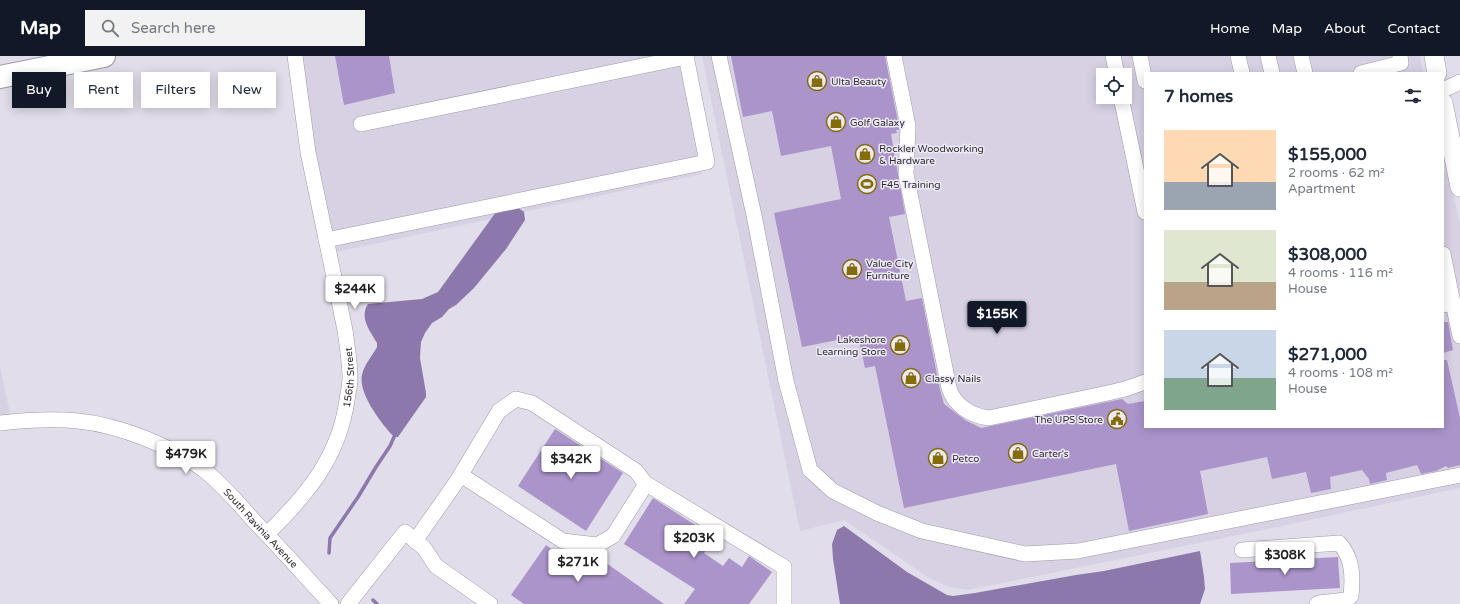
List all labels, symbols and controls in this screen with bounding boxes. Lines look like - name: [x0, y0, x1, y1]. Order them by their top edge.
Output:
- search box: [85, 10, 365, 46]
- text: Map: [20, 17, 61, 39]
- icon: search: [99, 17, 121, 39]
- text: Search here: [131, 19, 215, 37]
- text: Home: [1210, 20, 1250, 37]
- text: Map: [1272, 20, 1302, 37]
- text: About: [1324, 20, 1366, 37]
- text: Contact: [1388, 20, 1440, 37]
- map controls: [1096, 68, 1132, 104]
- button: locate: [1096, 68, 1132, 104]
- shop icon: Ulta Beauty: [806, 70, 828, 92]
- chip: Buy: [12, 72, 66, 108]
- chip: Rent: [74, 72, 133, 108]
- chip: Filters: [141, 72, 210, 108]
- chip: New: [218, 72, 276, 108]
- place label: Ulta Beauty: [831, 76, 887, 88]
- icon: filters: [1402, 85, 1424, 107]
- text: 7 homes: [1164, 86, 1233, 107]
- shop icon: Golf Galaxy: [825, 111, 847, 133]
- place label: Golf Galaxy: [850, 117, 905, 129]
- shop icon: Rockler Woodworking & Hardware: [854, 143, 876, 165]
- place label: Rockler Woodworking & Hardware: [879, 143, 984, 167]
- text: $155,000: [1288, 144, 1367, 165]
- icon: home: [1196, 146, 1244, 194]
- text: 2 rooms · 62 m²: [1288, 165, 1385, 181]
- sports icon: F45 Training: [856, 173, 878, 195]
- place label: F45 Training: [881, 179, 941, 191]
- text: Apartment: [1288, 181, 1355, 197]
- text: $308,000: [1288, 244, 1367, 265]
- icon: home: [1196, 246, 1244, 294]
- shop icon: Value City Furniture: [841, 258, 863, 280]
- place label: Value City Furniture: [866, 258, 914, 282]
- text: 4 rooms · 116 m²: [1288, 265, 1393, 281]
- pin: $244K: [327, 276, 383, 310]
- text: $244K: [334, 281, 376, 297]
- text: House: [1288, 281, 1327, 297]
- pin: $155K: [969, 301, 1025, 335]
- text: $155K: [976, 306, 1018, 322]
- place label: Lakeshore Learning Store: [816, 334, 886, 358]
- shop icon: Lakeshore Learning Store: [889, 334, 911, 356]
- text: $271,000: [1288, 344, 1367, 365]
- street label: 156th Street: [341, 346, 357, 408]
- icon: home: [1196, 346, 1244, 394]
- text: 4 rooms · 108 m²: [1288, 365, 1393, 381]
- shop icon: Classy Nails: [900, 367, 922, 389]
- place label: Classy Nails: [925, 373, 981, 385]
- text: House: [1288, 381, 1327, 397]
- public building icon: The UPS Store: [1106, 408, 1128, 430]
- place label: The UPS Store: [1034, 414, 1103, 426]
- pin: $479K: [158, 441, 214, 475]
- shop icon: Carter's: [1007, 442, 1029, 464]
- text: $479K: [165, 446, 207, 462]
- pin: $342K: [543, 446, 599, 480]
- shop icon: Petco: [927, 447, 949, 469]
- place label: Carter's: [1032, 448, 1069, 460]
- text: $342K: [550, 451, 592, 467]
- place label: Petco: [952, 453, 979, 465]
- street label: South Ravinia Avenue: [221, 486, 300, 571]
- pin: $203K: [666, 525, 722, 559]
- text: $203K: [673, 530, 715, 546]
- pin: $308K: [1257, 542, 1313, 576]
- text: $308K: [1264, 547, 1306, 563]
- pin: $271K: [550, 549, 606, 583]
- text: $271K: [557, 554, 599, 570]

